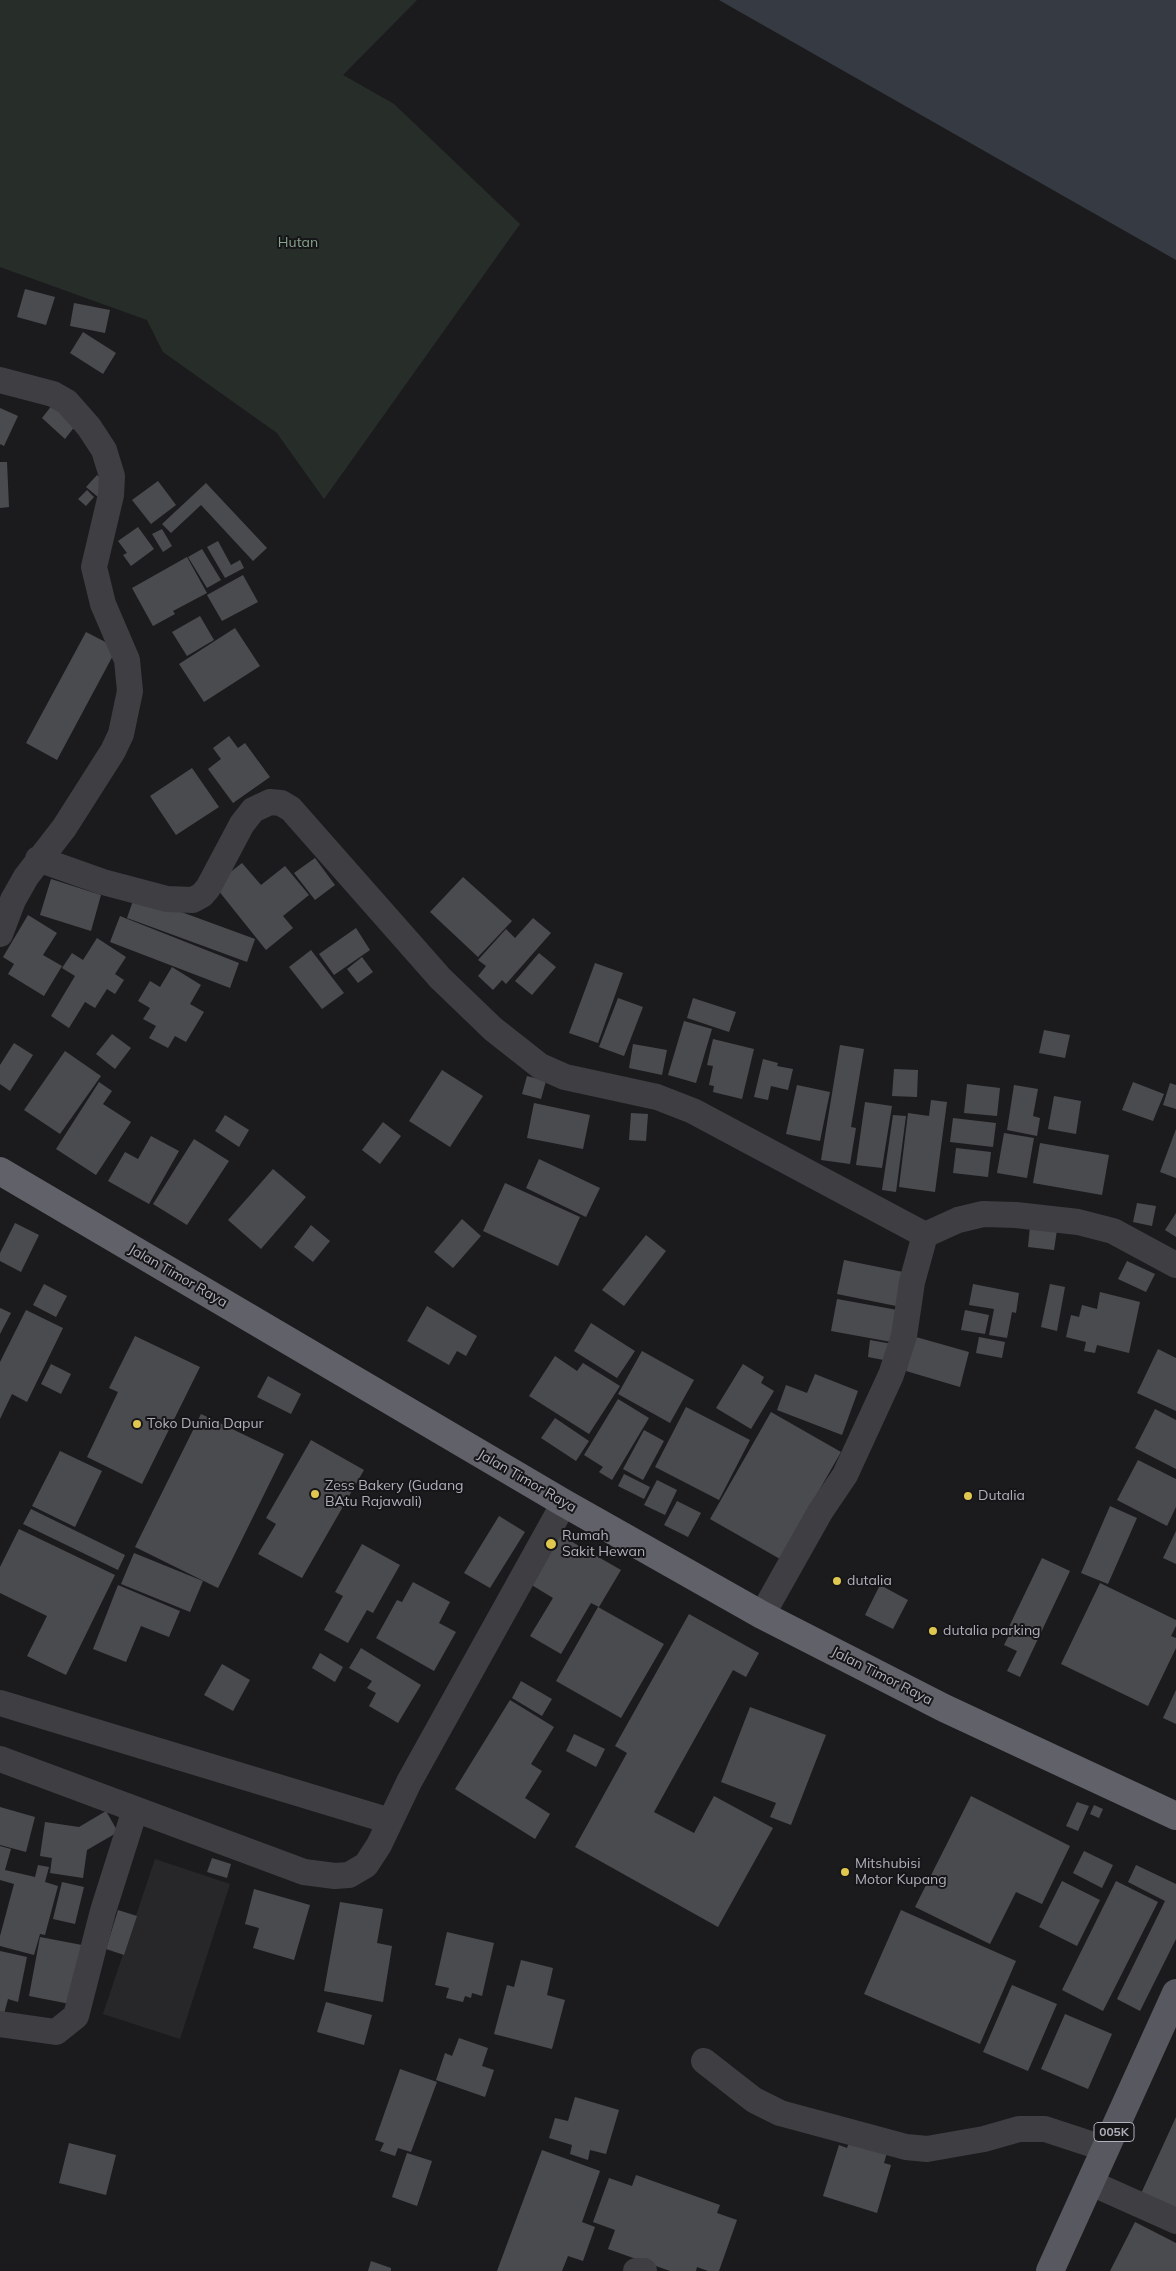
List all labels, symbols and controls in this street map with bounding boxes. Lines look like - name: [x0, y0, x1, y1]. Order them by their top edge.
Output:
- park label: Hutan: [278, 235, 318, 251]
- street label: Jalan Timor Raya: [126, 1241, 230, 1311]
- place label: Toko Dunia Dapur: [147, 1416, 264, 1432]
- marker: Toko Dunia Dapur: [131, 1418, 143, 1430]
- street label: Jalan Timor Raya: [475, 1446, 579, 1516]
- place label: Zess Bakery (Gudang BAtu Rajawali): [325, 1478, 464, 1510]
- marker: Zess Bakery (Gudang BAtu Rajawali): [309, 1488, 321, 1500]
- place label: Dutalia: [978, 1488, 1025, 1504]
- marker: Dutalia: [962, 1490, 974, 1502]
- place label: Rumah Sakit Hewan: [562, 1528, 645, 1560]
- marker: Rumah Sakit Hewan: [544, 1537, 558, 1551]
- place label: dutalia: [847, 1573, 892, 1589]
- marker: dutalia: [831, 1575, 843, 1587]
- place label: dutalia parking: [943, 1623, 1041, 1639]
- marker: dutalia parking: [927, 1625, 939, 1637]
- street label: Jalan Timor Raya: [829, 1643, 935, 1709]
- place label: Mitshubisi Motor Kupang: [855, 1856, 947, 1888]
- marker: Mitshubisi Motor Kupang: [839, 1866, 851, 1878]
- road number: 005K: [1094, 2122, 1134, 2142]

